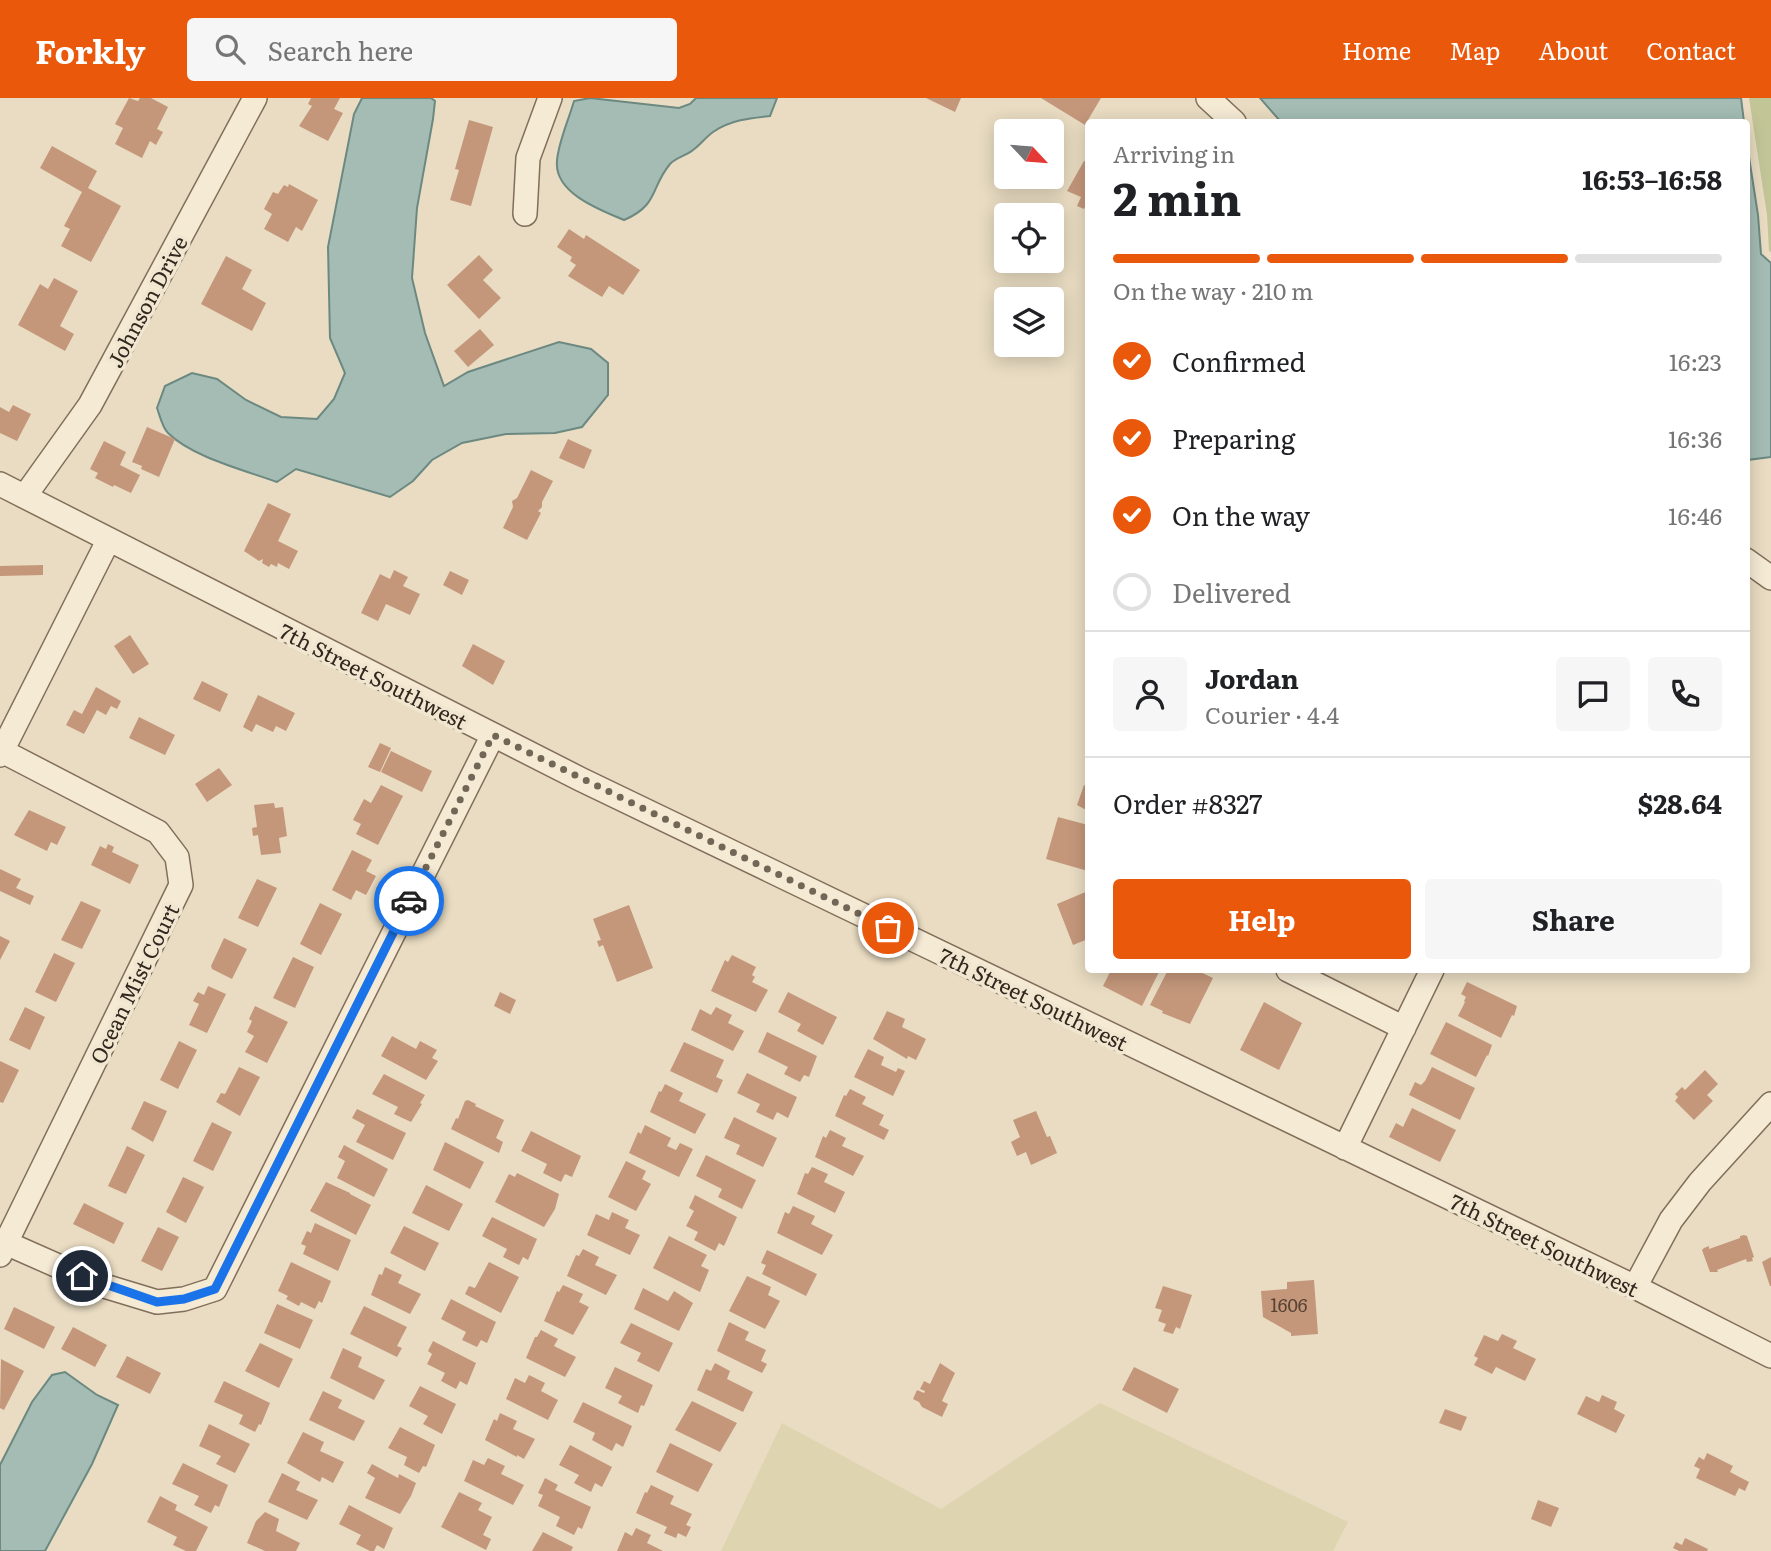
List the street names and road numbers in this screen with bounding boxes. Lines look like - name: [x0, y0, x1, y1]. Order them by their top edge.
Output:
- street label: Johnson Drive: [98, 230, 194, 372]
- street label: 7th Street Southwest: [275, 614, 474, 736]
- street label: Ocean Mist Court: [81, 897, 185, 1068]
- street label: 7th Street Southwest: [934, 939, 1134, 1057]
- street label: 7th Street Southwest: [1445, 1185, 1645, 1303]

